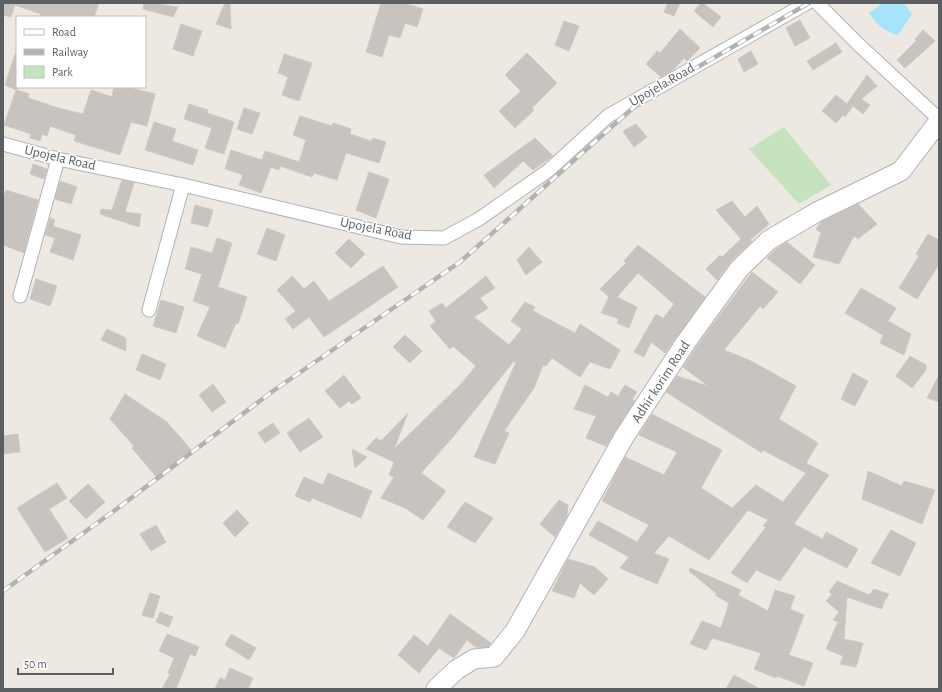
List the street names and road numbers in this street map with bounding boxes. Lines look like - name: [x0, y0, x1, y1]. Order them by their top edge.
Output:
- street label: Upojela Road: [627, 61, 697, 109]
- street label: Upojela Road: [23, 143, 97, 173]
- street label: Upojela Road: [339, 215, 413, 243]
- street label: Adhir korim Road: [629, 338, 693, 426]

